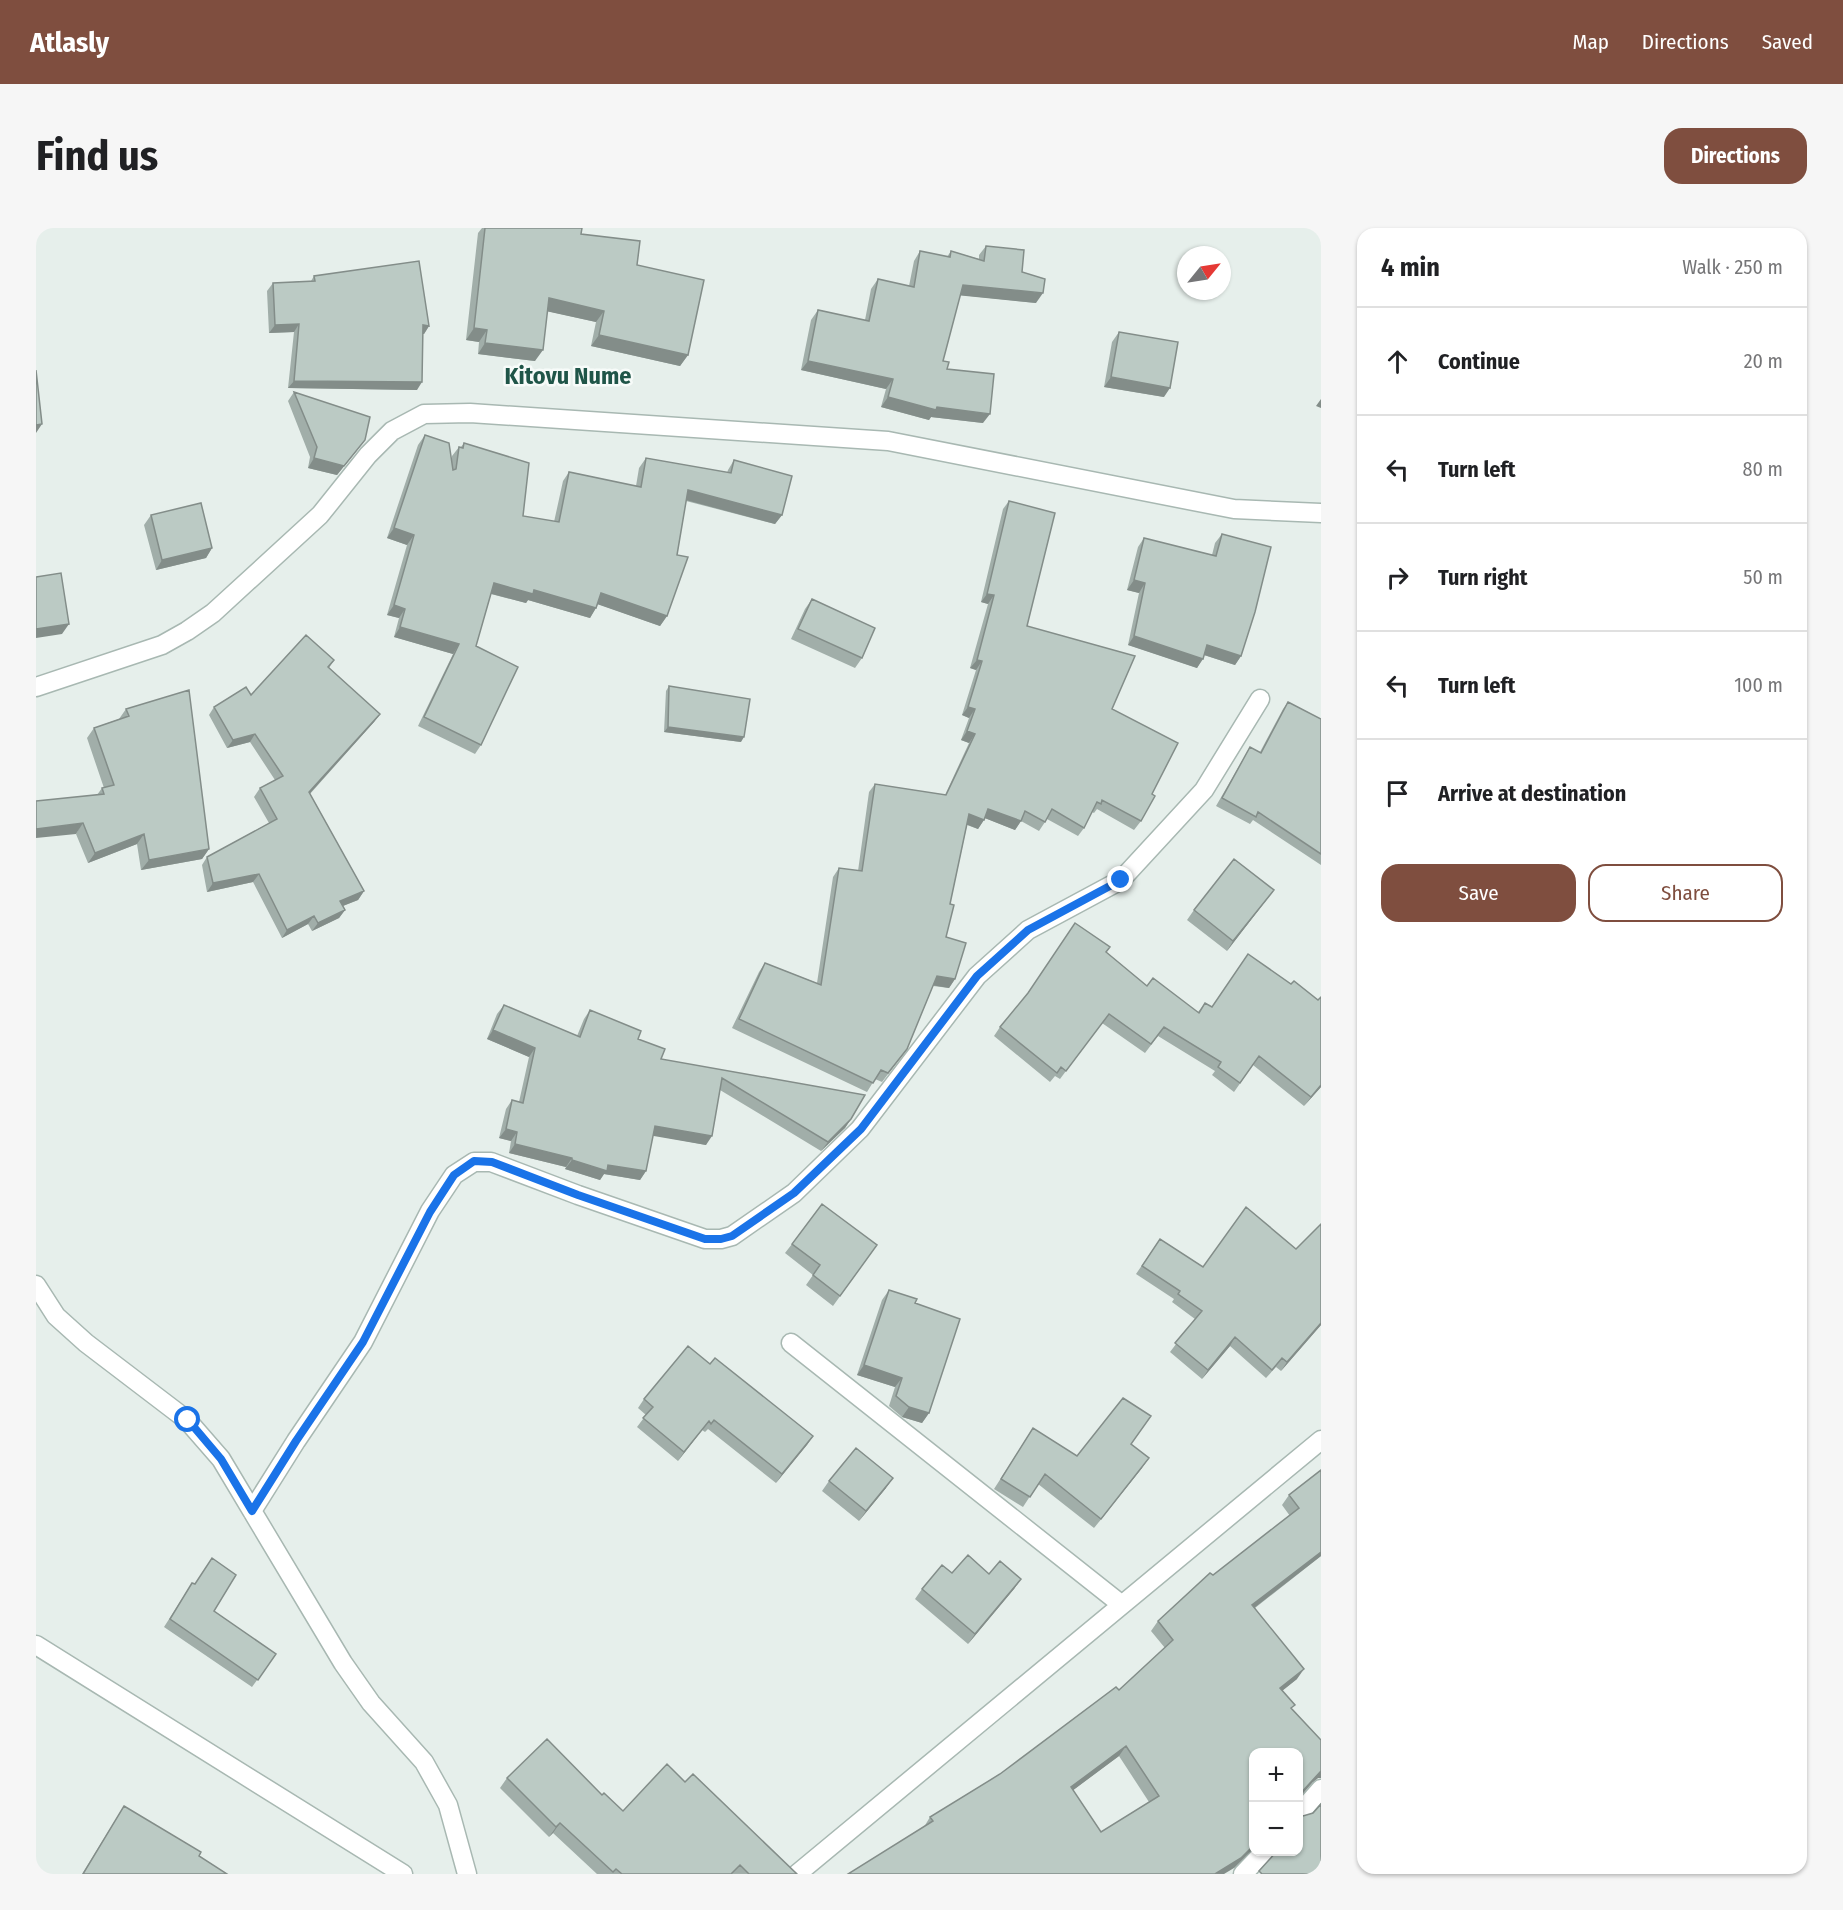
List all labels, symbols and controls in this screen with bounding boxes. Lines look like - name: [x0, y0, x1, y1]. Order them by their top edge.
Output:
- text: Atlasly: [30, 26, 109, 59]
- text: Map: [1572, 29, 1609, 55]
- text: Directions: [1642, 29, 1729, 55]
- text: Saved: [1762, 29, 1813, 55]
- button: Directions: [1664, 128, 1807, 184]
- text: Find us: [36, 131, 158, 181]
- north arrow: [1177, 246, 1231, 300]
- text: 4 min: [1381, 252, 1440, 283]
- text: Walk · 250 m: [1682, 255, 1783, 279]
- icon: ahead: [1381, 345, 1414, 378]
- text: Continue: [1438, 348, 1520, 375]
- text: 20 m: [1744, 349, 1783, 373]
- district label: Kitovu Nume: [505, 362, 631, 390]
- icon: left: [1381, 453, 1414, 486]
- text: Turn left: [1438, 456, 1516, 483]
- text: 80 m: [1743, 457, 1783, 481]
- icon: right: [1381, 561, 1414, 594]
- text: Turn right: [1438, 564, 1527, 591]
- text: 50 m: [1743, 565, 1783, 589]
- icon: left: [1381, 669, 1414, 702]
- text: Turn left: [1438, 672, 1516, 699]
- text: 100 m: [1734, 673, 1783, 697]
- icon: arrive: [1381, 777, 1414, 810]
- text: Arrive at destination: [1438, 780, 1626, 807]
- button: Save: [1381, 864, 1576, 922]
- button: Share: [1588, 864, 1783, 922]
- route end: [1107, 866, 1133, 892]
- route start: [174, 1406, 200, 1432]
- map controls: [1249, 1748, 1303, 1856]
- button: +: [1249, 1748, 1303, 1802]
- button: −: [1249, 1802, 1303, 1856]

